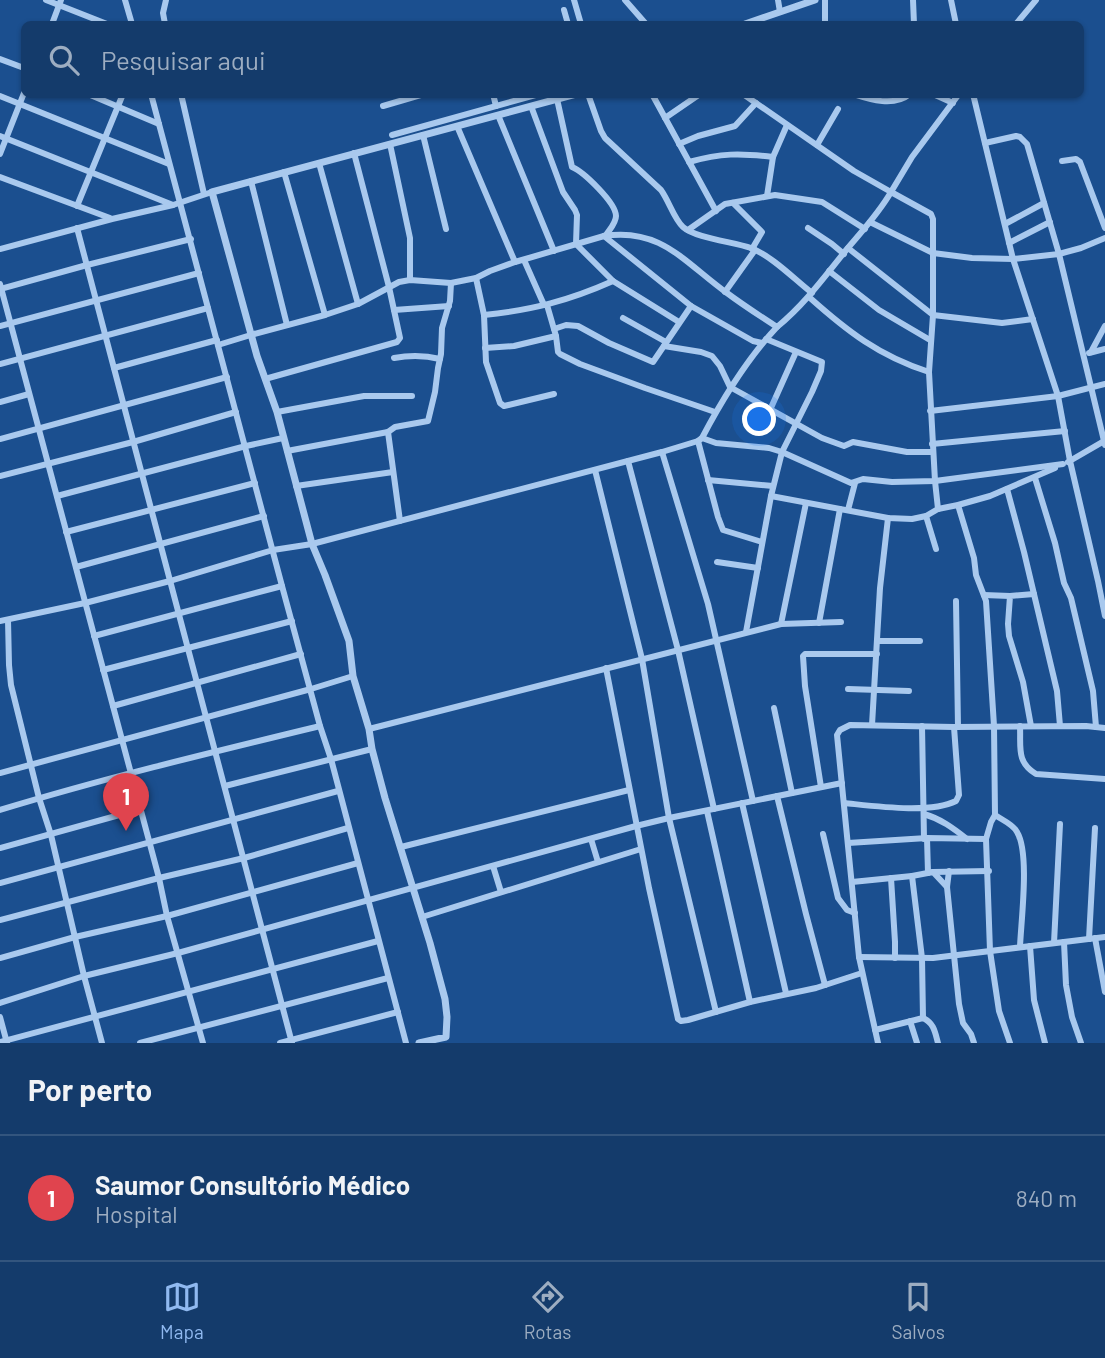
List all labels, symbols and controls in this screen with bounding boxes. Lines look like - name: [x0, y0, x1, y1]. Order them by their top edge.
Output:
- search box: [21, 21, 1084, 98]
- icon: search: [45, 41, 83, 79]
- text: Pesquisar aqui: [101, 44, 266, 75]
- your location: [742, 402, 776, 436]
- pin: 1: [103, 773, 149, 831]
- text: Por perto: [28, 1071, 152, 1107]
- text: Saumor Consultório Médico: [95, 1169, 410, 1200]
- text: 1: [47, 1184, 55, 1212]
- text: 840 m: [1016, 1184, 1077, 1212]
- text: Hospital: [95, 1200, 178, 1228]
- tab: Mapa: [160, 1278, 204, 1343]
- tab: Rotas: [524, 1278, 571, 1343]
- tab: Salvos: [892, 1278, 945, 1343]

